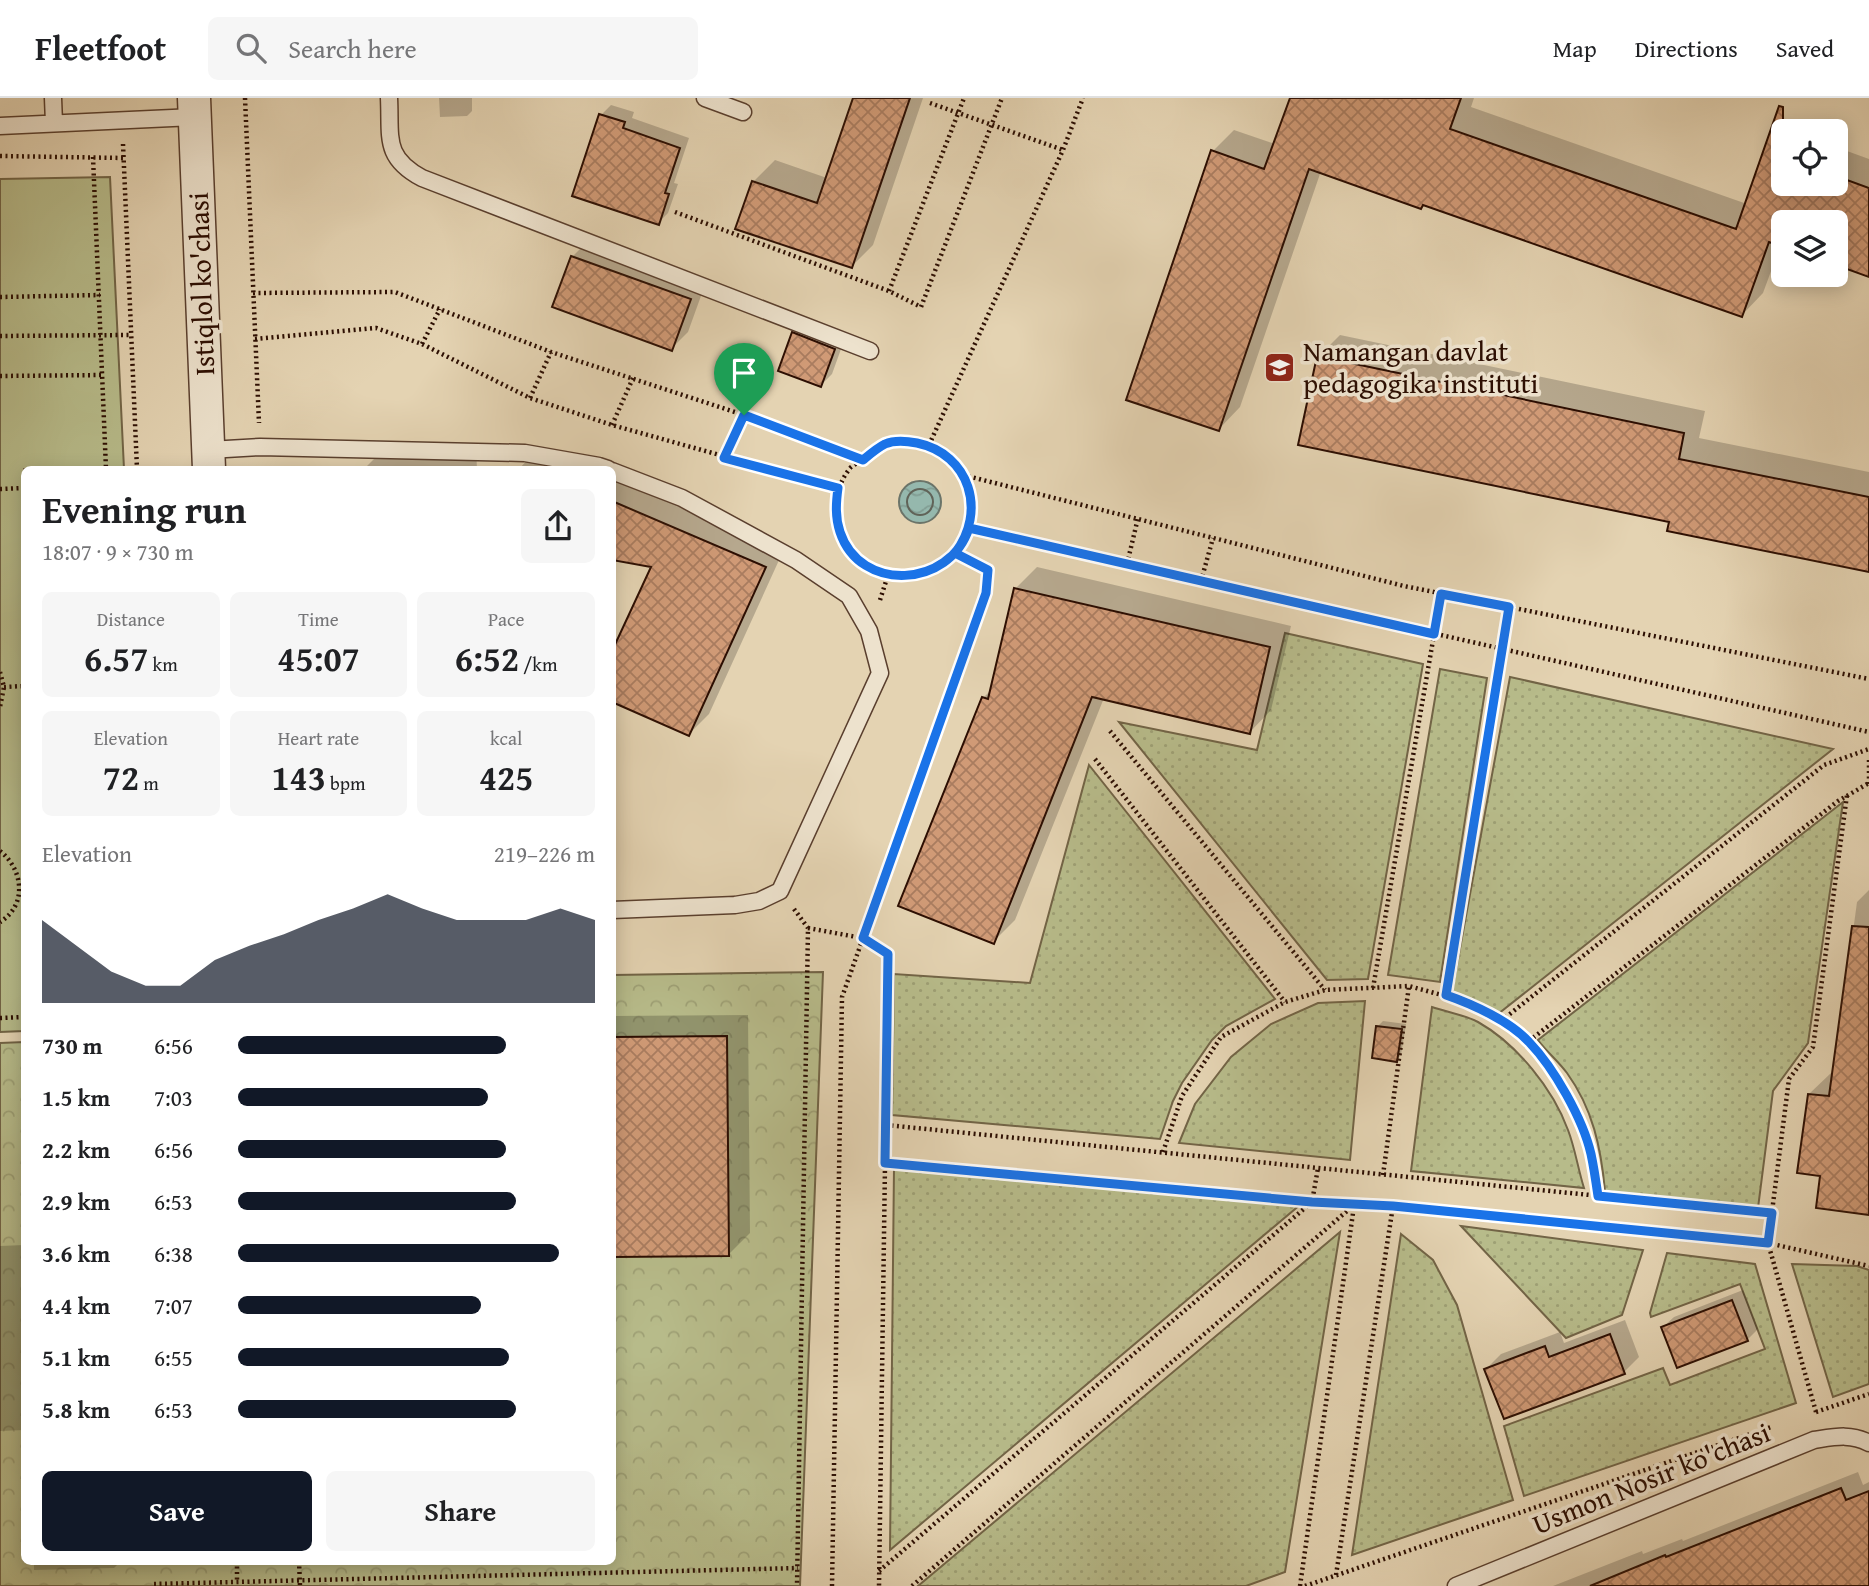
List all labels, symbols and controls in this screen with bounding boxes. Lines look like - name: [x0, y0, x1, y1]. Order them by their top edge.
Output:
- search box: [208, 17, 698, 80]
- text: Fleetfoot: [35, 24, 166, 72]
- icon: search: [232, 29, 270, 67]
- text: Search here: [288, 29, 417, 68]
- text: Map: [1553, 31, 1597, 66]
- text: Directions: [1635, 31, 1738, 66]
- text: Saved: [1776, 31, 1834, 66]
- map controls: [1771, 119, 1848, 287]
- button: locate: [1771, 119, 1848, 196]
- street label: Istiqlol ko'chasi: [177, 191, 224, 376]
- button: layers: [1771, 210, 1848, 287]
- place label: Namangan davlat pedagogika instituti: [1303, 330, 1538, 403]
- pin: [714, 343, 774, 415]
- school or university icon: Namangan davlat pedagogika instituti: [1263, 350, 1297, 384]
- icon: arrive: [725, 354, 763, 392]
- text: Evening run: [42, 481, 246, 537]
- button: share: [521, 489, 595, 563]
- text: 18:07 · 9 × 730 m: [42, 535, 194, 568]
- text: Distance: [97, 605, 165, 633]
- text: Time: [298, 605, 339, 633]
- text: Pace: [488, 605, 524, 633]
- text: 6.57: [84, 633, 148, 684]
- text: 45:07: [277, 633, 360, 684]
- text: 6:52: [455, 633, 519, 684]
- text: km: [148, 650, 178, 678]
- text: /km: [519, 650, 557, 678]
- text: Elevation: [94, 724, 168, 752]
- text: Heart rate: [278, 724, 359, 752]
- text: kcal: [490, 724, 522, 752]
- text: 72: [103, 752, 139, 803]
- text: 143: [271, 752, 326, 803]
- text: 425: [479, 752, 533, 803]
- text: m: [139, 769, 159, 797]
- text: bpm: [326, 769, 366, 797]
- text: Elevation: [42, 837, 132, 870]
- text: 219–226 m: [494, 837, 595, 870]
- text: 730 m: [42, 1029, 103, 1062]
- text: 6:56: [154, 1029, 193, 1062]
- text: 1.5 km: [42, 1081, 110, 1114]
- text: 7:03: [154, 1081, 193, 1114]
- text: 2.2 km: [42, 1133, 110, 1166]
- text: 6:56: [154, 1133, 193, 1166]
- text: 2.9 km: [42, 1185, 110, 1218]
- text: 6:53: [154, 1185, 193, 1218]
- text: 3.6 km: [42, 1237, 110, 1270]
- text: 6:38: [154, 1237, 193, 1270]
- text: 4.4 km: [42, 1289, 110, 1322]
- text: 7:07: [154, 1289, 193, 1322]
- text: 5.1 km: [42, 1341, 110, 1374]
- text: 6:55: [154, 1341, 193, 1374]
- text: 5.8 km: [42, 1393, 110, 1426]
- text: 6:53: [154, 1393, 193, 1426]
- street label: Usmon Nosir ko'chasi: [1526, 1411, 1776, 1544]
- button: Save: [42, 1471, 312, 1551]
- button: Share: [326, 1471, 595, 1551]

